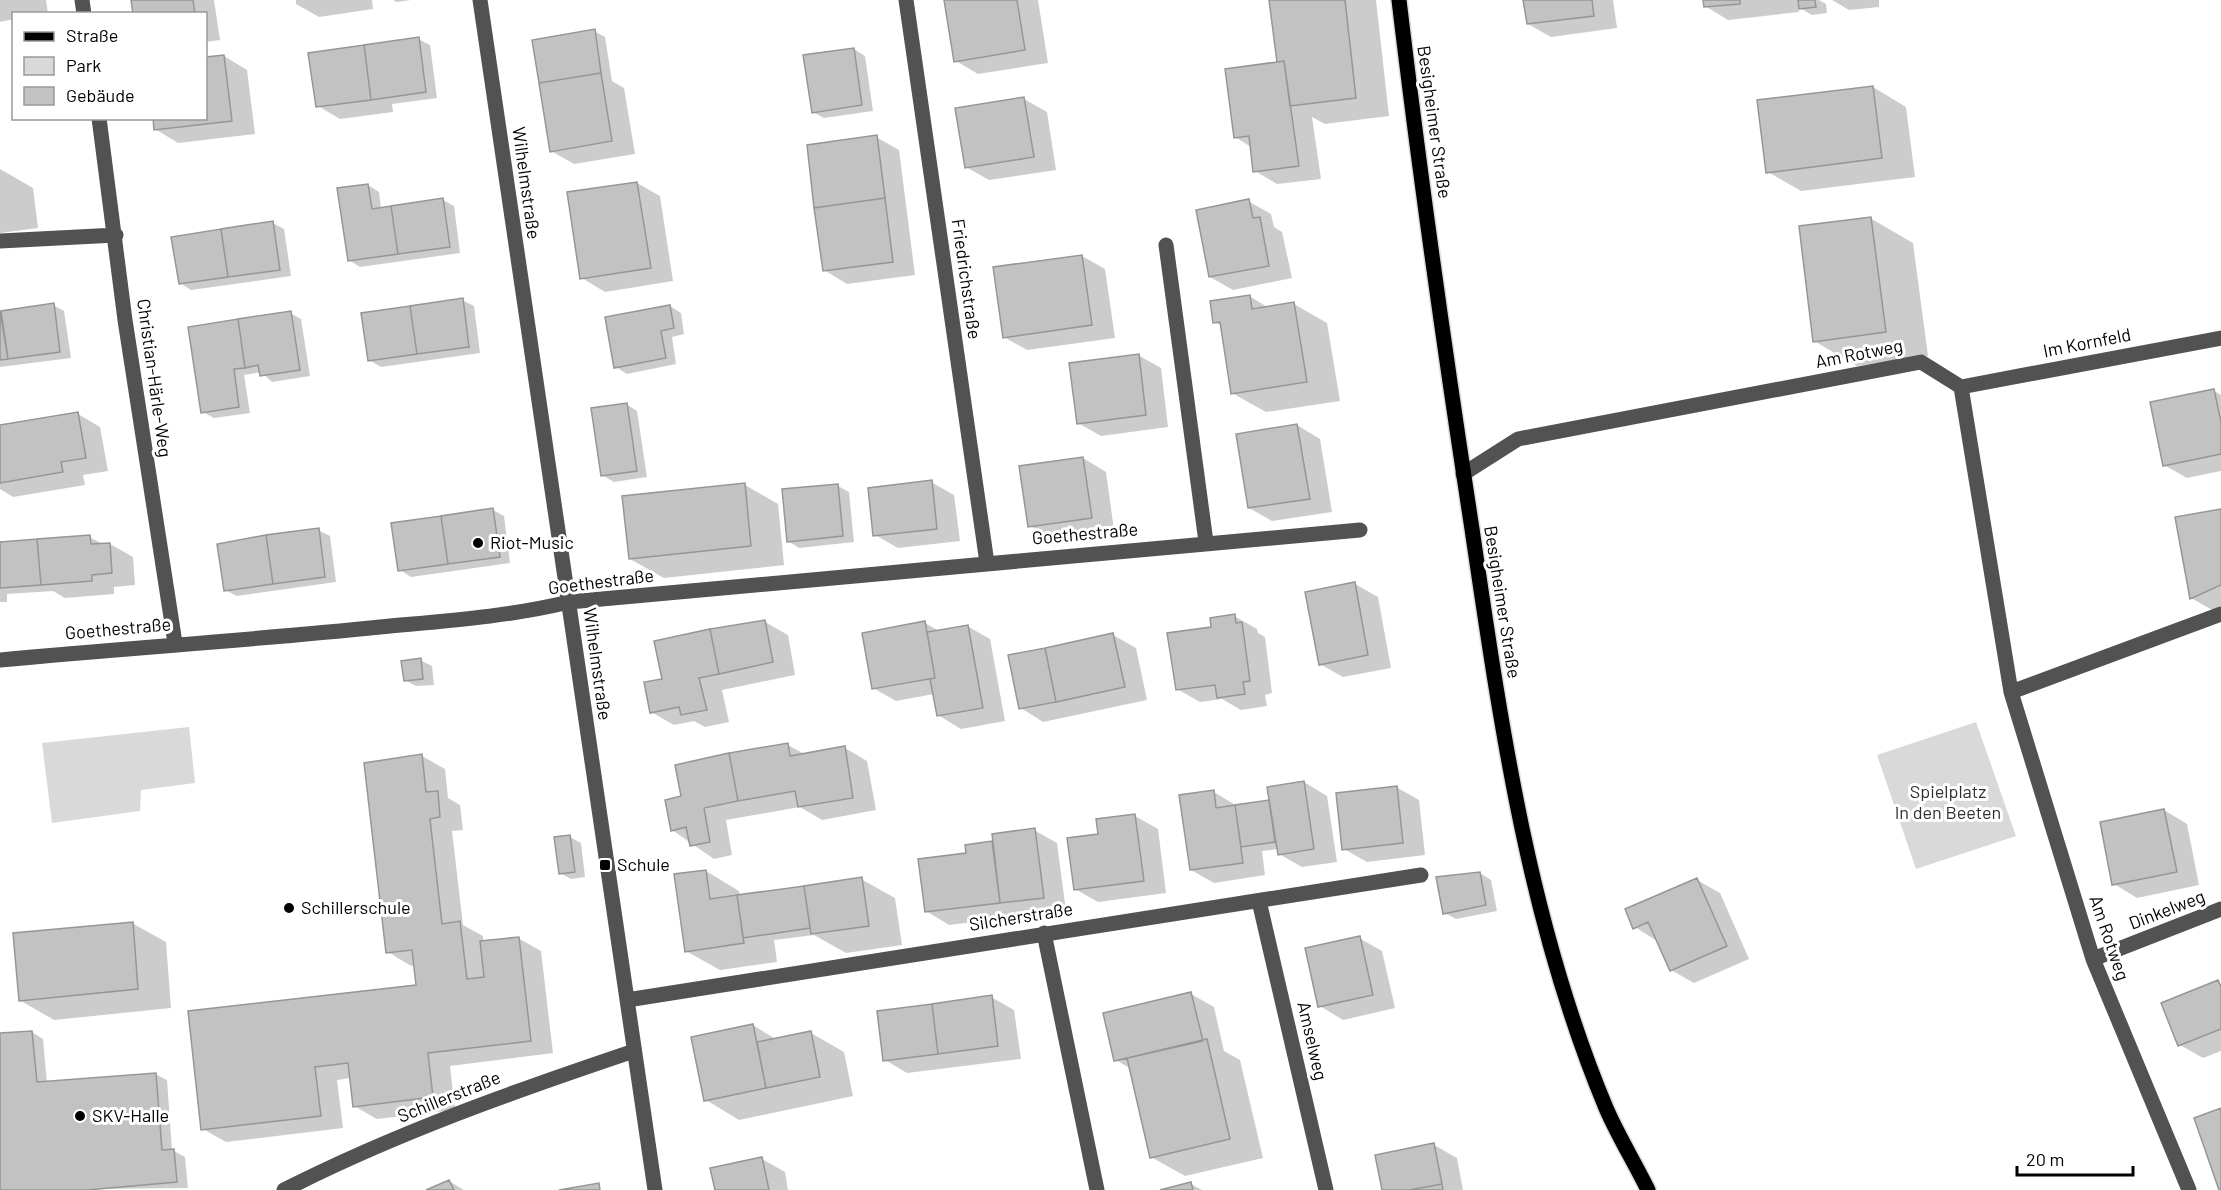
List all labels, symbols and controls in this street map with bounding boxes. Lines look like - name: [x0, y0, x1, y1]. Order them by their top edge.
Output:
- legend: [12, 12, 207, 120]
- text: Straße: [66, 24, 118, 46]
- street label: Besigheimer Straße: [1413, 44, 1457, 200]
- text: Park: [66, 54, 101, 76]
- text: Gebäude: [66, 84, 135, 106]
- street label: Wilhelmstraße: [508, 125, 546, 240]
- street label: Friedrichstraße: [948, 217, 986, 340]
- street label: Christian-Härle-Weg: [133, 297, 177, 459]
- street label: Im Kornfeld: [2041, 323, 2133, 361]
- street label: Am Rotweg: [1813, 334, 1904, 372]
- street label: Goethestraße: [1031, 517, 1139, 549]
- street label: Besigheimer Straße: [1480, 524, 1526, 680]
- place label: Riot-Music: [490, 531, 574, 553]
- marker: Riot-Music: [471, 536, 485, 550]
- street label: Goethestraße: [547, 564, 655, 598]
- street label: Wilhelmstraße: [579, 606, 617, 721]
- street label: Goethestraße: [64, 612, 172, 644]
- park label: Spielplatz In den Beeten: [1895, 780, 2001, 823]
- place label: Schule: [617, 853, 670, 875]
- marker: Schule: [598, 858, 612, 872]
- street label: Dinkelweg: [2125, 885, 2208, 934]
- street label: Am Rotweg: [2085, 892, 2135, 983]
- place label: Schillerschule: [301, 896, 411, 918]
- street label: Silcherstraße: [967, 897, 1074, 935]
- marker: Schillerschule: [282, 901, 296, 915]
- street label: Amselweg: [1293, 999, 1333, 1082]
- street label: Schillerstraße: [394, 1065, 503, 1127]
- place label: SKV-Halle: [92, 1104, 169, 1126]
- marker: SKV-Halle: [73, 1109, 87, 1123]
- scale bar: [2017, 1139, 2132, 1177]
- text: 20 m: [2026, 1148, 2064, 1170]

